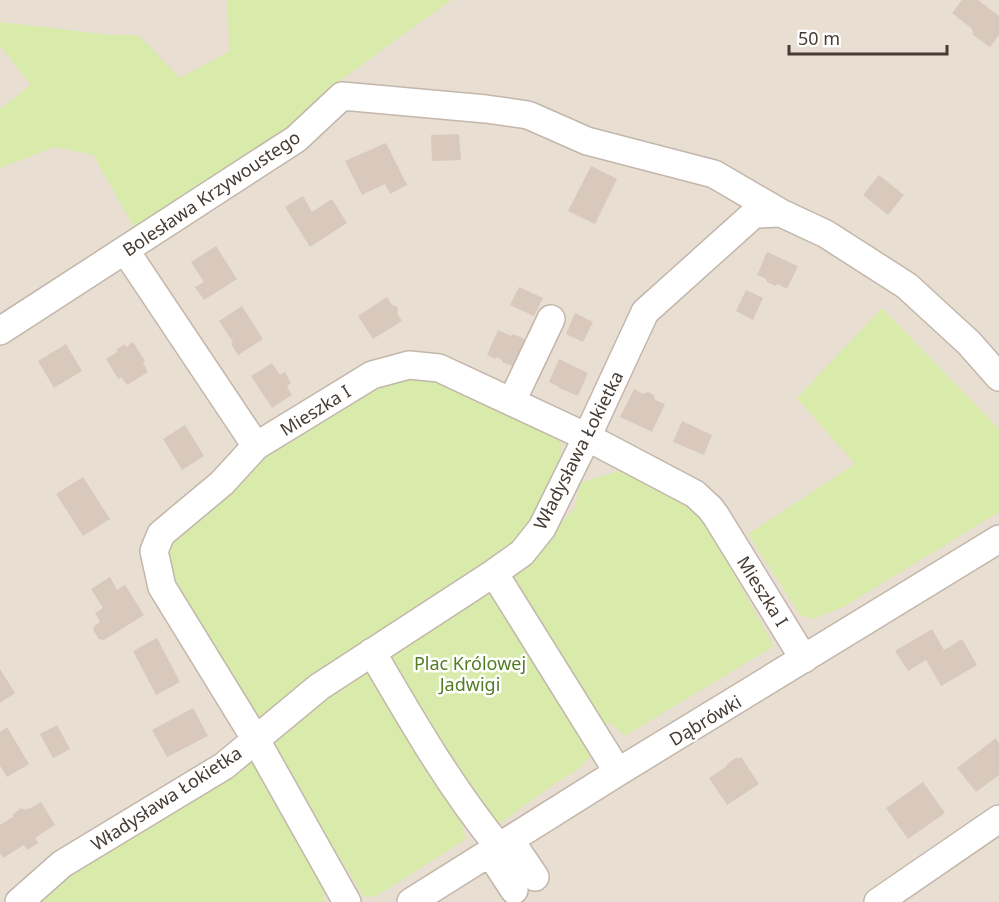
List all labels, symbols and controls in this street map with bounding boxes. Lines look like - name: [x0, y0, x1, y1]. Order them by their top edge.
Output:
- scale bar: [789, 18, 946, 56]
- text: 50 m: [798, 26, 840, 50]
- street label: Bolesława Krzywoustego: [118, 125, 304, 261]
- street label: Władysława Łokietka: [528, 367, 628, 533]
- street label: Mieszka I: [275, 379, 355, 441]
- street label: Mieszka I: [732, 551, 794, 631]
- park label: Plac Królowej Jadwigi: [414, 651, 526, 696]
- street label: Dąbrówki: [664, 689, 746, 751]
- street label: Władysława Łokietka: [86, 740, 246, 856]

